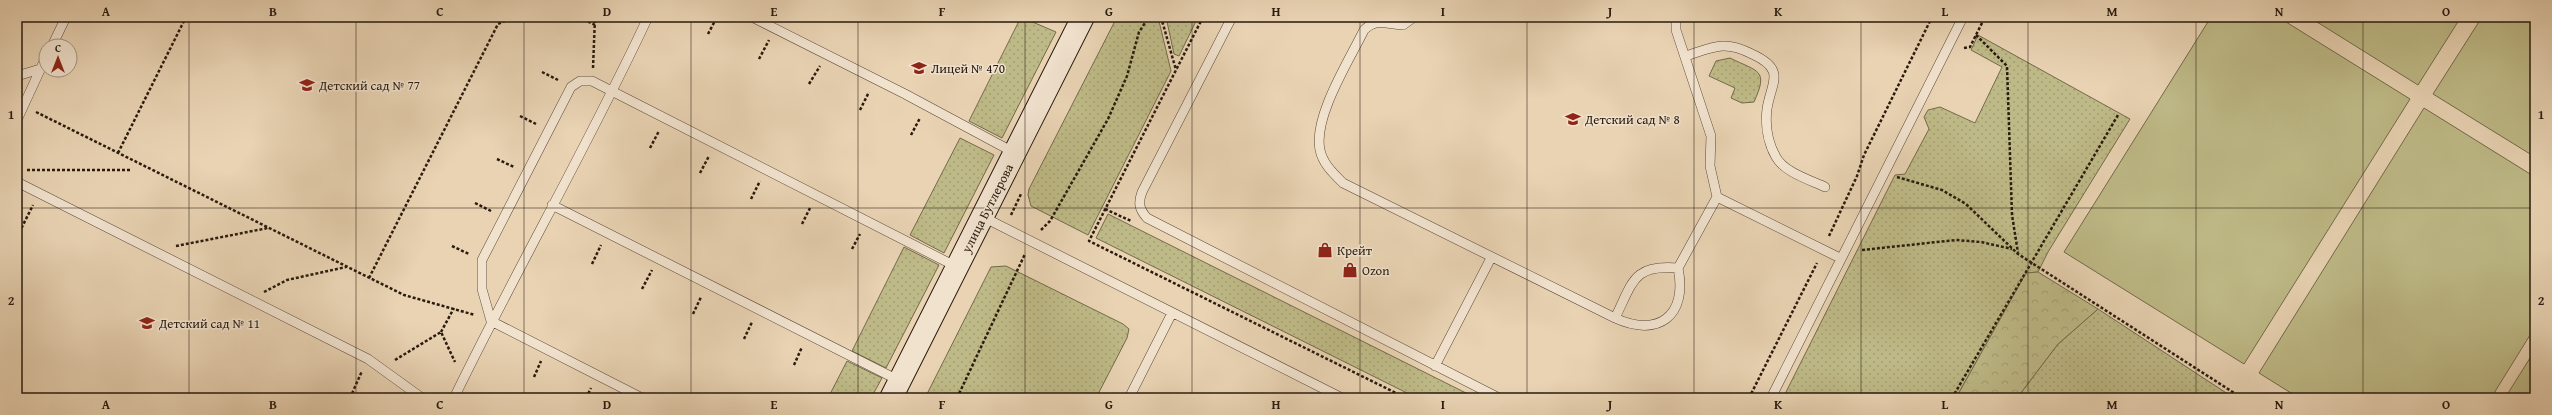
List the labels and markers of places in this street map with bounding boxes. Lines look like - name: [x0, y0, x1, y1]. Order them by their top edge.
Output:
- school or university icon: Лицей № 470: [910, 59, 928, 77]
- place label: Лицей № 470: [931, 59, 1005, 78]
- school or university icon: Детский сад № 77: [298, 76, 316, 94]
- place label: Детский сад № 77: [318, 76, 420, 95]
- school or university icon: Детский сад № 8: [1564, 110, 1582, 128]
- place label: Детский сад № 8: [1584, 110, 1680, 129]
- shop icon: Крейт: [1316, 241, 1334, 259]
- place label: Крейт: [1337, 241, 1373, 260]
- shop icon: Ozon: [1341, 261, 1359, 279]
- place label: Ozon: [1362, 261, 1390, 280]
- school or university icon: Детский сад № 11: [138, 314, 156, 332]
- place label: Детский сад № 11: [158, 314, 260, 333]

